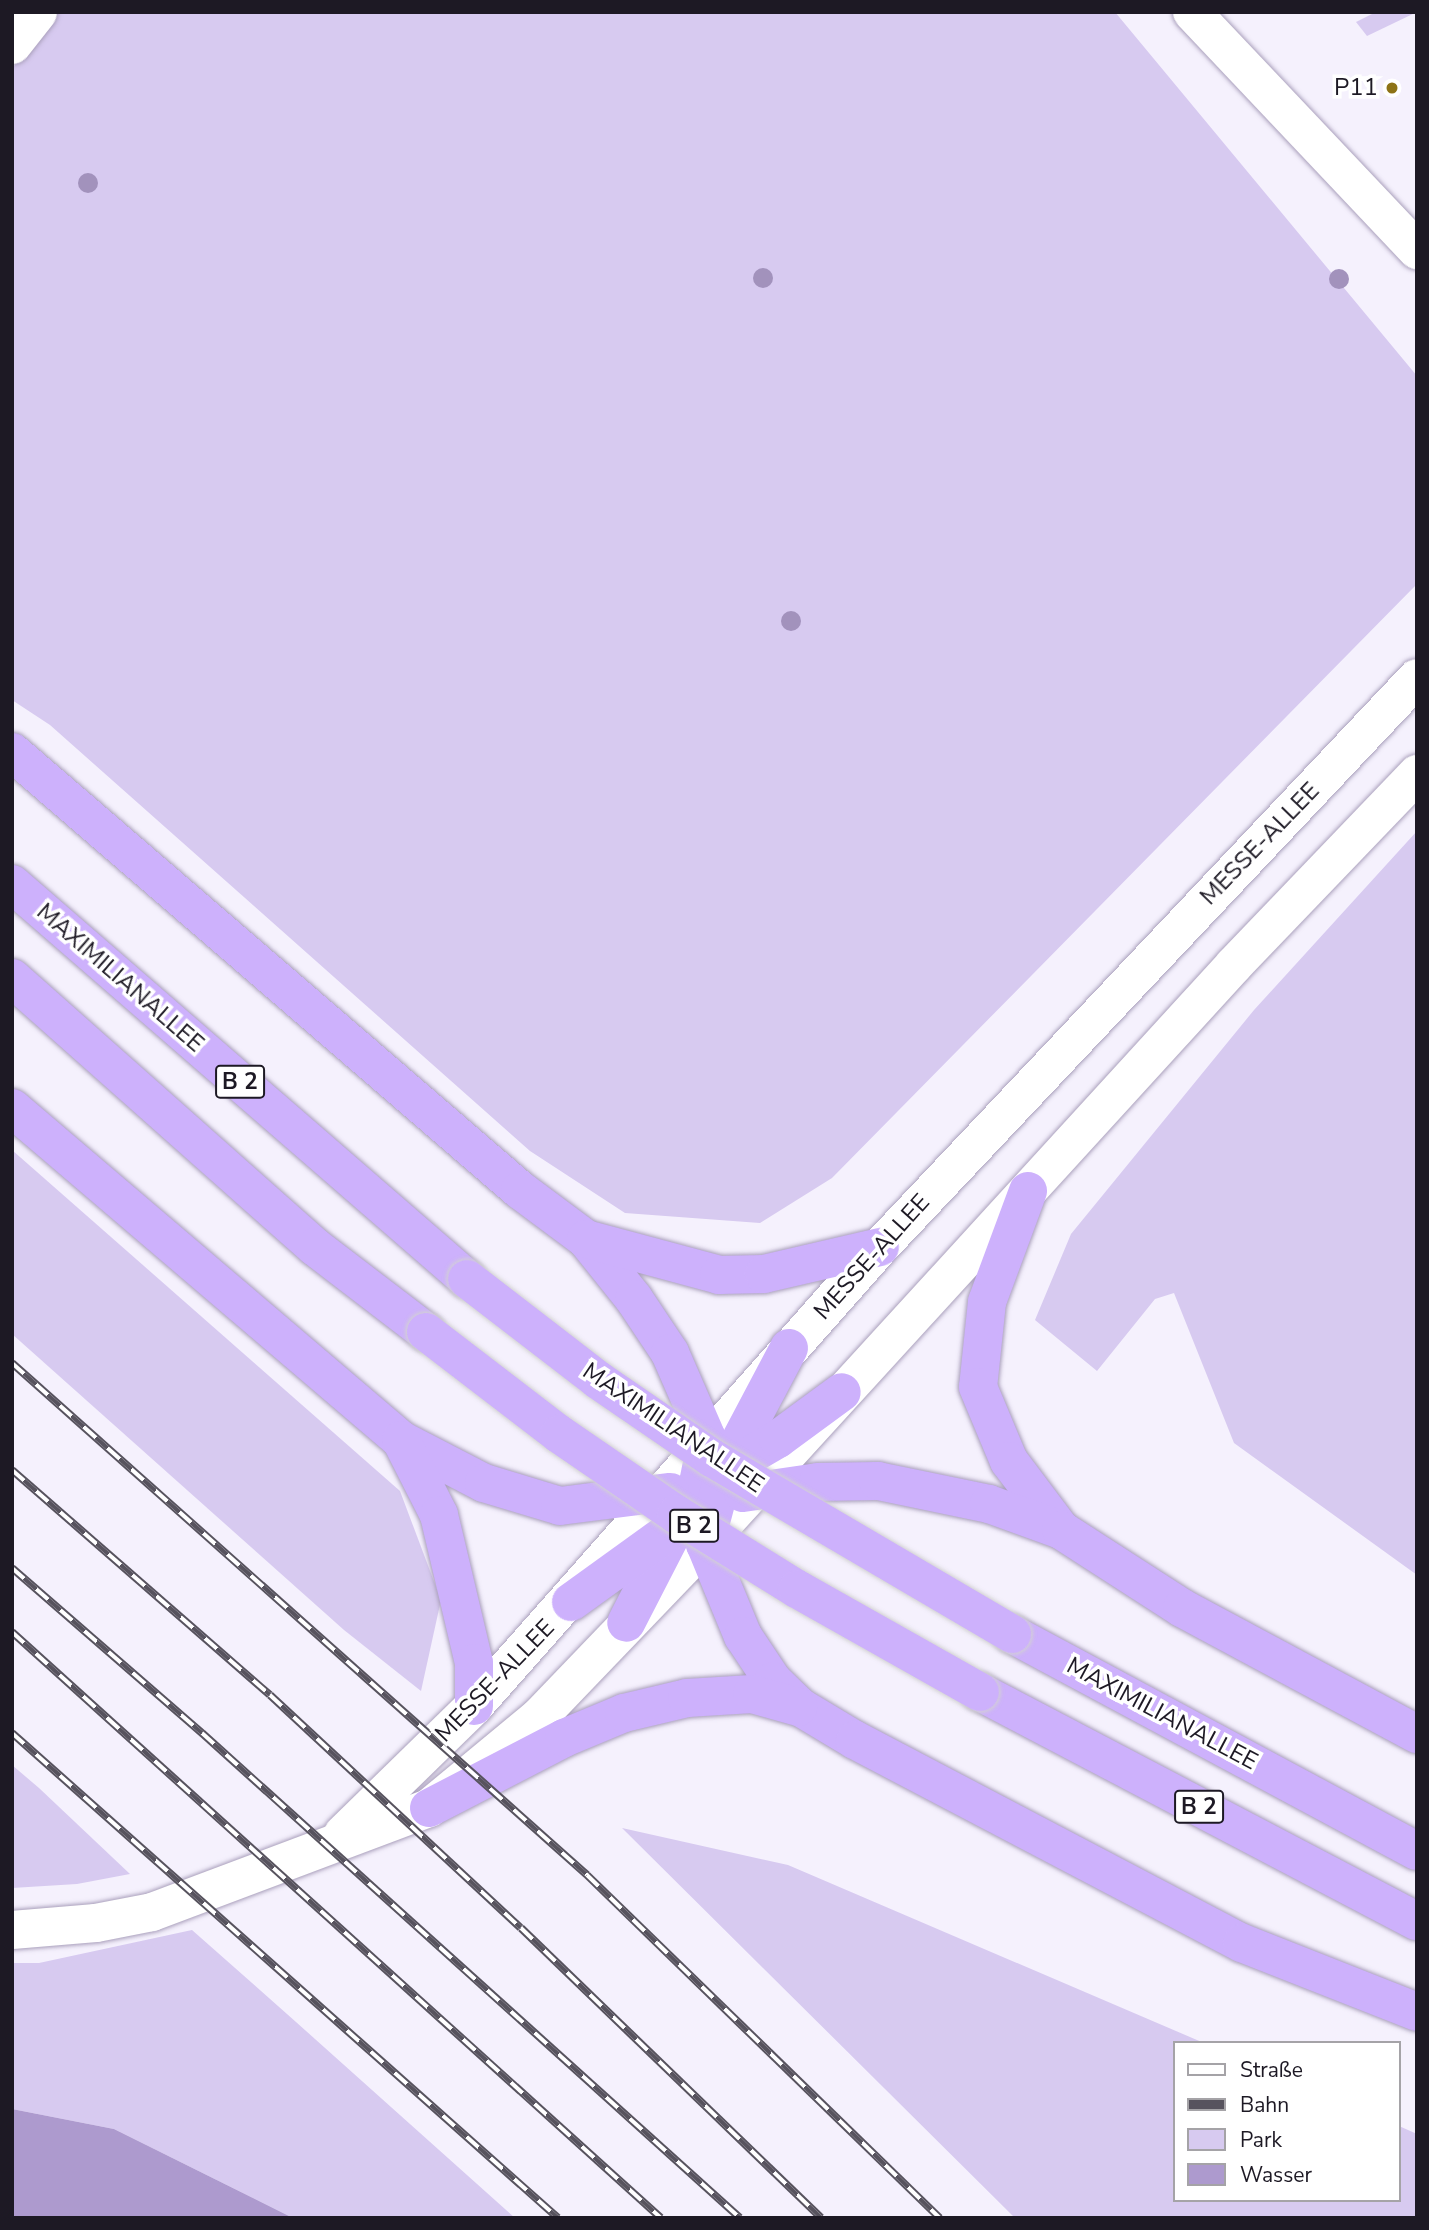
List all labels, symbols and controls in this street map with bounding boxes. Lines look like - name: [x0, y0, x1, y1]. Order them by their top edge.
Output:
- place label: P11: [1334, 74, 1378, 102]
- marker: P11: [1384, 80, 1400, 96]
- street label: MESSE-ALLEE: [1194, 777, 1326, 911]
- street label: MAXIMILIANALLEE: [31, 898, 209, 1058]
- road number: B 2: [214, 1063, 266, 1102]
- street label: MESSE-ALLEE: [808, 1188, 936, 1326]
- street label: MAXIMILIANALLEE: [577, 1357, 769, 1499]
- road number: B 2: [668, 1506, 720, 1546]
- street label: MESSE-ALLEE: [429, 1614, 561, 1748]
- street label: MAXIMILIANALLEE: [1062, 1652, 1262, 1776]
- road number: B 2: [1173, 1788, 1225, 1826]
- legend: [1174, 2041, 1401, 2202]
- text: Straße: [1240, 2056, 1303, 2084]
- text: Bahn: [1240, 2091, 1289, 2119]
- text: Park: [1240, 2126, 1282, 2154]
- text: Wasser: [1240, 2161, 1312, 2189]

